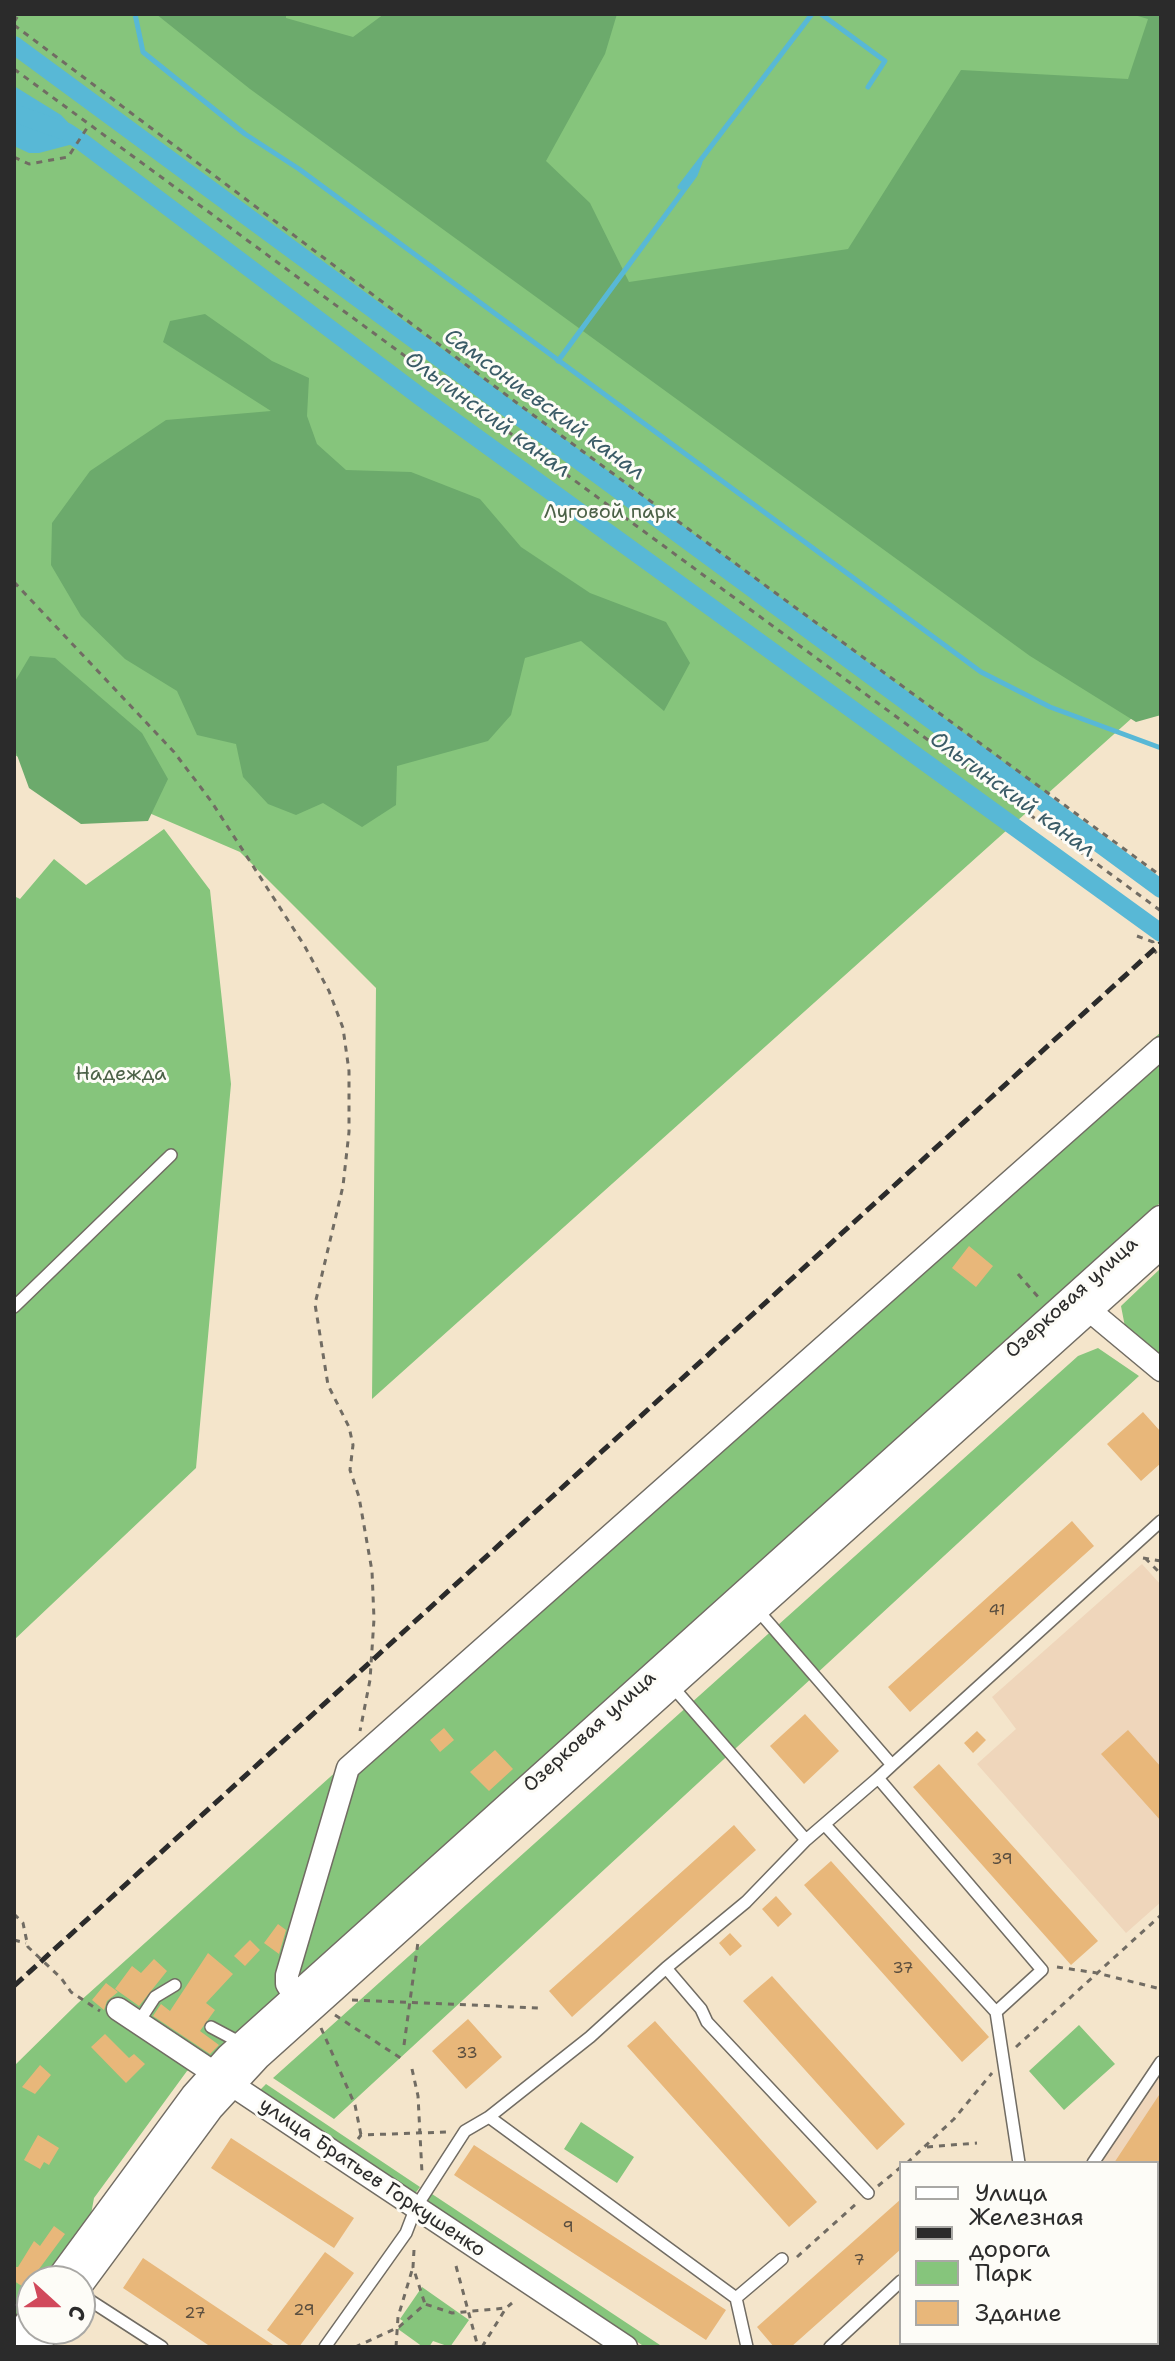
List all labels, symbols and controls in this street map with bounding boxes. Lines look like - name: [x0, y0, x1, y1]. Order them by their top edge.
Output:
- water label: Самсониевский канал: [438, 323, 650, 487]
- water label: Ольгинский канал: [399, 346, 575, 484]
- park label: Луговой парк: [544, 501, 676, 525]
- water label: Ольгинский канал: [924, 726, 1100, 864]
- park label: Надежда: [75, 1063, 167, 1087]
- street label: Озерковая улица: [1001, 1232, 1143, 1364]
- house number: 41: [988, 1601, 1006, 1621]
- street label: Озерковая улица: [519, 1666, 661, 1798]
- house number: 39: [991, 1850, 1013, 1870]
- house number: 37: [892, 1959, 914, 1979]
- house number: 33: [456, 2044, 478, 2064]
- street label: улица Братьев Горкушенко: [254, 2093, 490, 2263]
- legend: [899, 2161, 1159, 2345]
- text: Улица: [975, 2177, 1048, 2209]
- text: Железная дорога: [969, 2201, 1084, 2265]
- house number: 9: [562, 2218, 574, 2238]
- house number: 7: [853, 2251, 865, 2271]
- text: Парк: [975, 2257, 1032, 2289]
- north arrow: [16, 2265, 96, 2345]
- text: Здание: [975, 2297, 1062, 2329]
- house number: 29: [293, 2301, 315, 2321]
- text: С: [61, 2302, 93, 2325]
- house number: 27: [184, 2304, 206, 2324]

